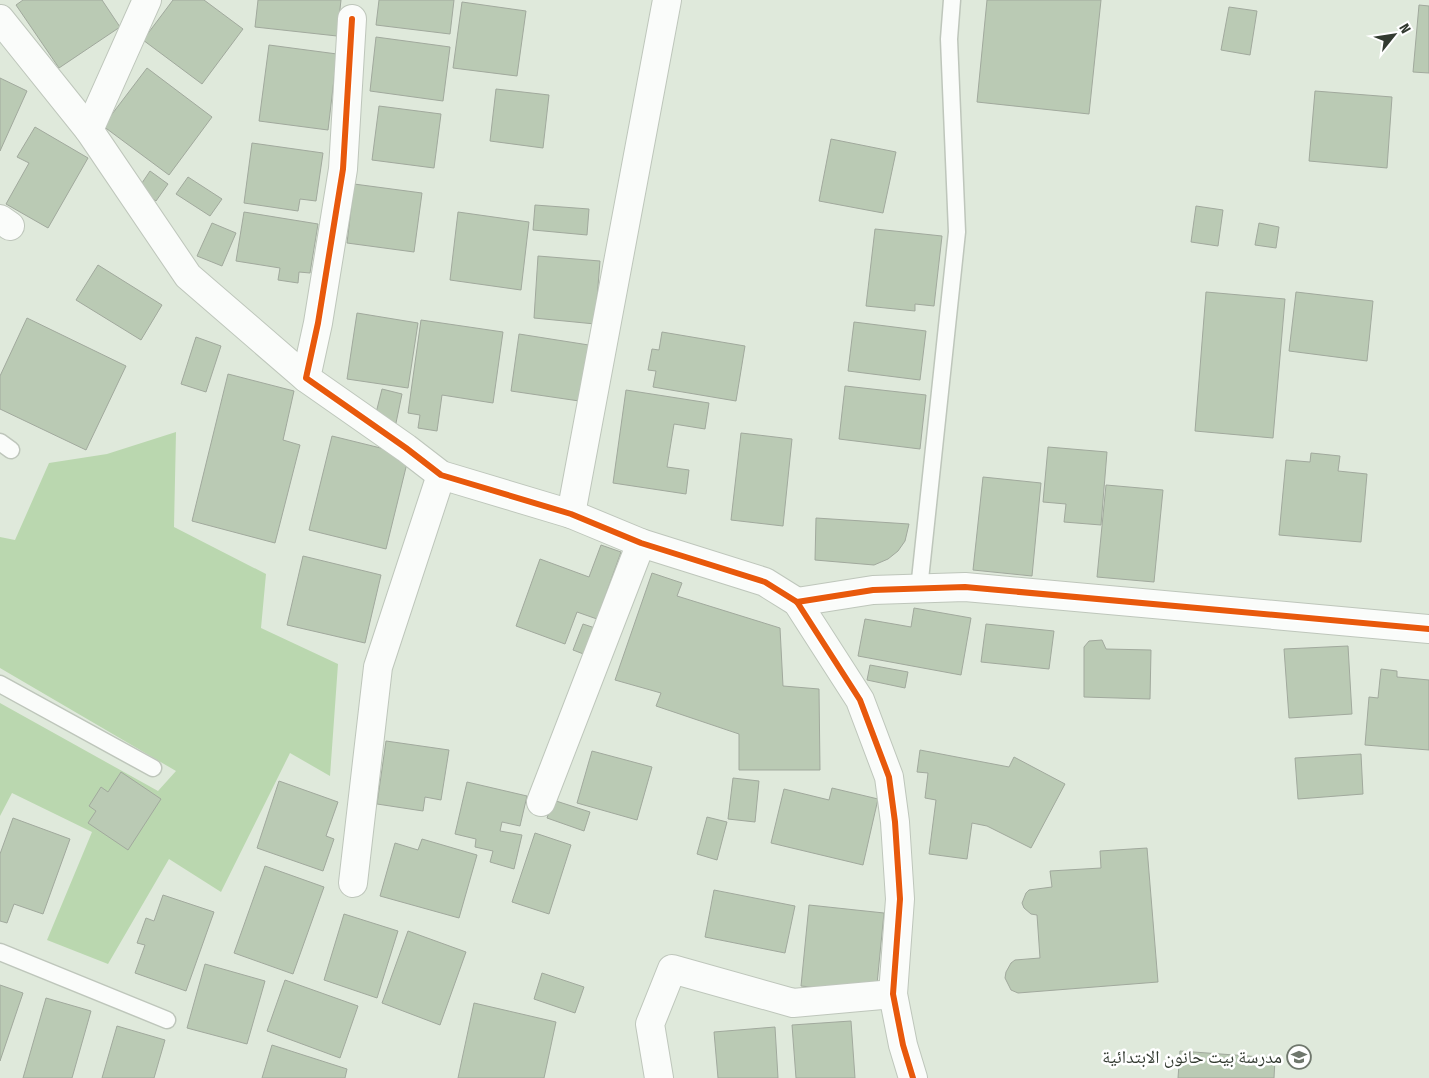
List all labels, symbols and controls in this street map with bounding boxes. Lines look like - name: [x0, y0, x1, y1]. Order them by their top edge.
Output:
- north arrow: [1369, 10, 1419, 60]
- text: N: [1395, 21, 1414, 37]
- school or university icon: مدرسة بيت حانون الابتدائية: [1286, 1044, 1312, 1070]
- place label: مدرسة بيت حانون الابتدائية: [1102, 1046, 1282, 1068]

